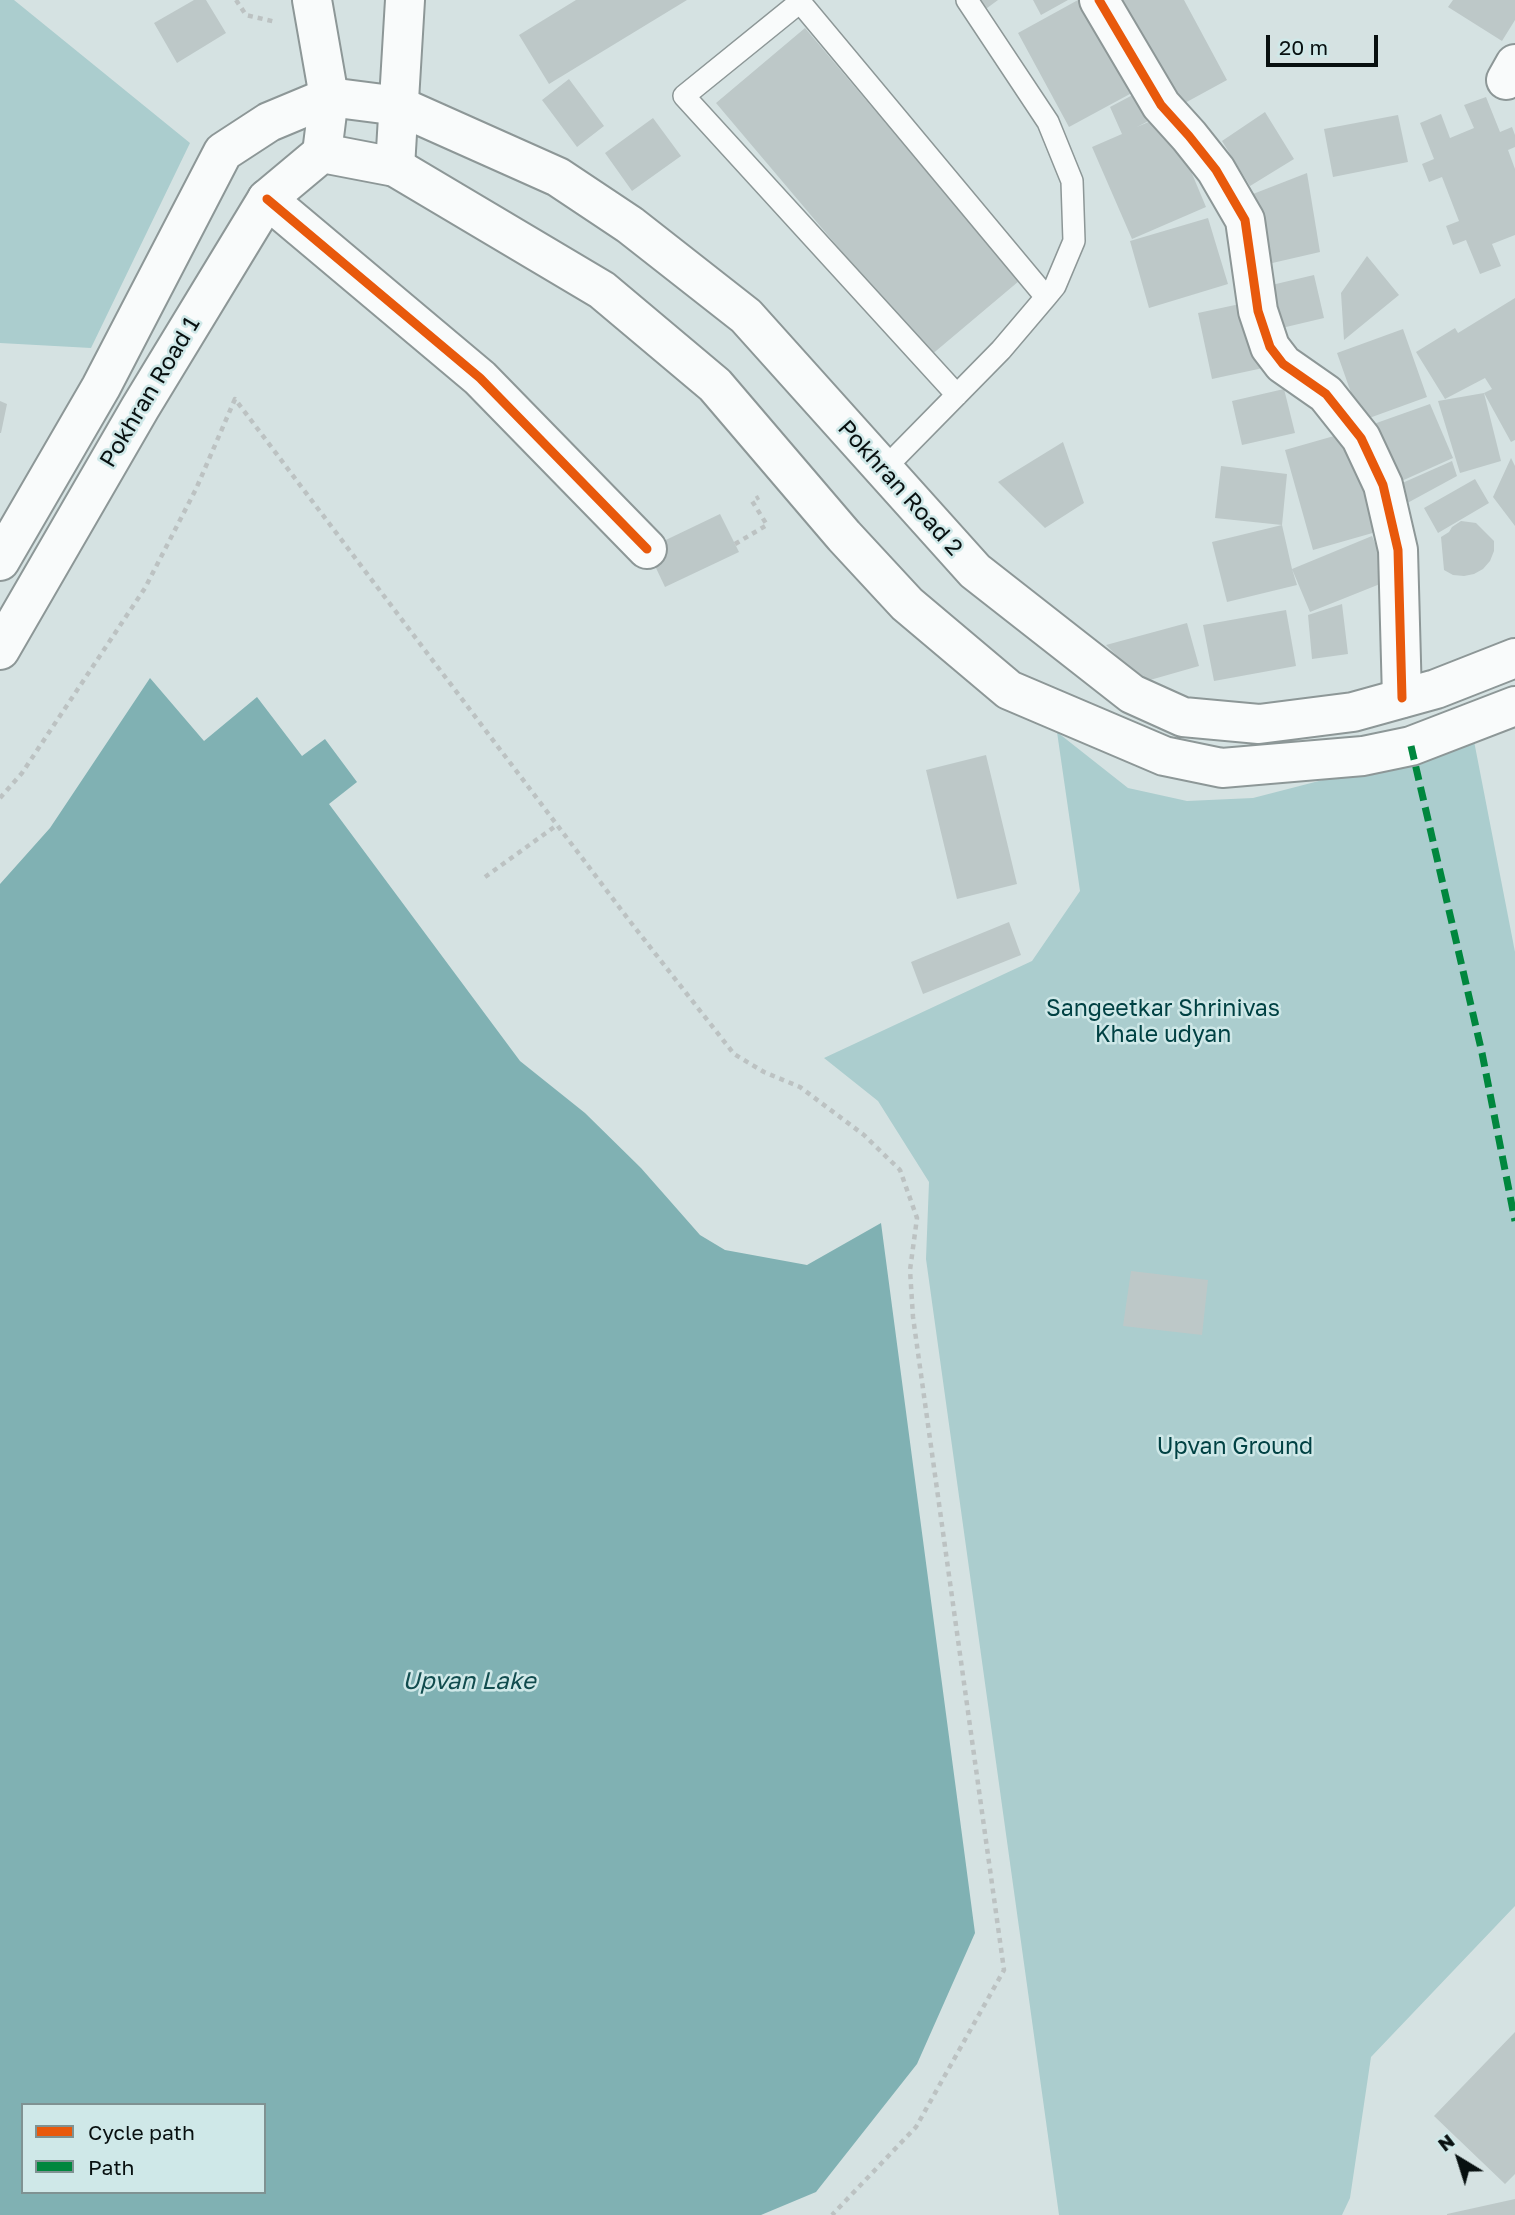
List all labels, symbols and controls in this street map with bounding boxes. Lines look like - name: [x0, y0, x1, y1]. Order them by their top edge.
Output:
- scale bar: [1270, 21, 1382, 65]
- text: 20 m: [1279, 34, 1328, 60]
- street label: Pokhran Road 1: [94, 312, 206, 472]
- street label: Pokhran Road 2: [832, 415, 968, 561]
- park label: Sangeetkar Shrinivas Khale udyan: [1046, 995, 1280, 1049]
- park label: Upvan Ground: [1157, 1433, 1313, 1461]
- water label: Upvan Lake: [402, 1667, 536, 1695]
- legend: [21, 2103, 266, 2194]
- text: Cycle path: [88, 2119, 195, 2145]
- north arrow: [1424, 2124, 1494, 2194]
- text: N: [1433, 2129, 1459, 2156]
- text: Path: [88, 2154, 135, 2180]

